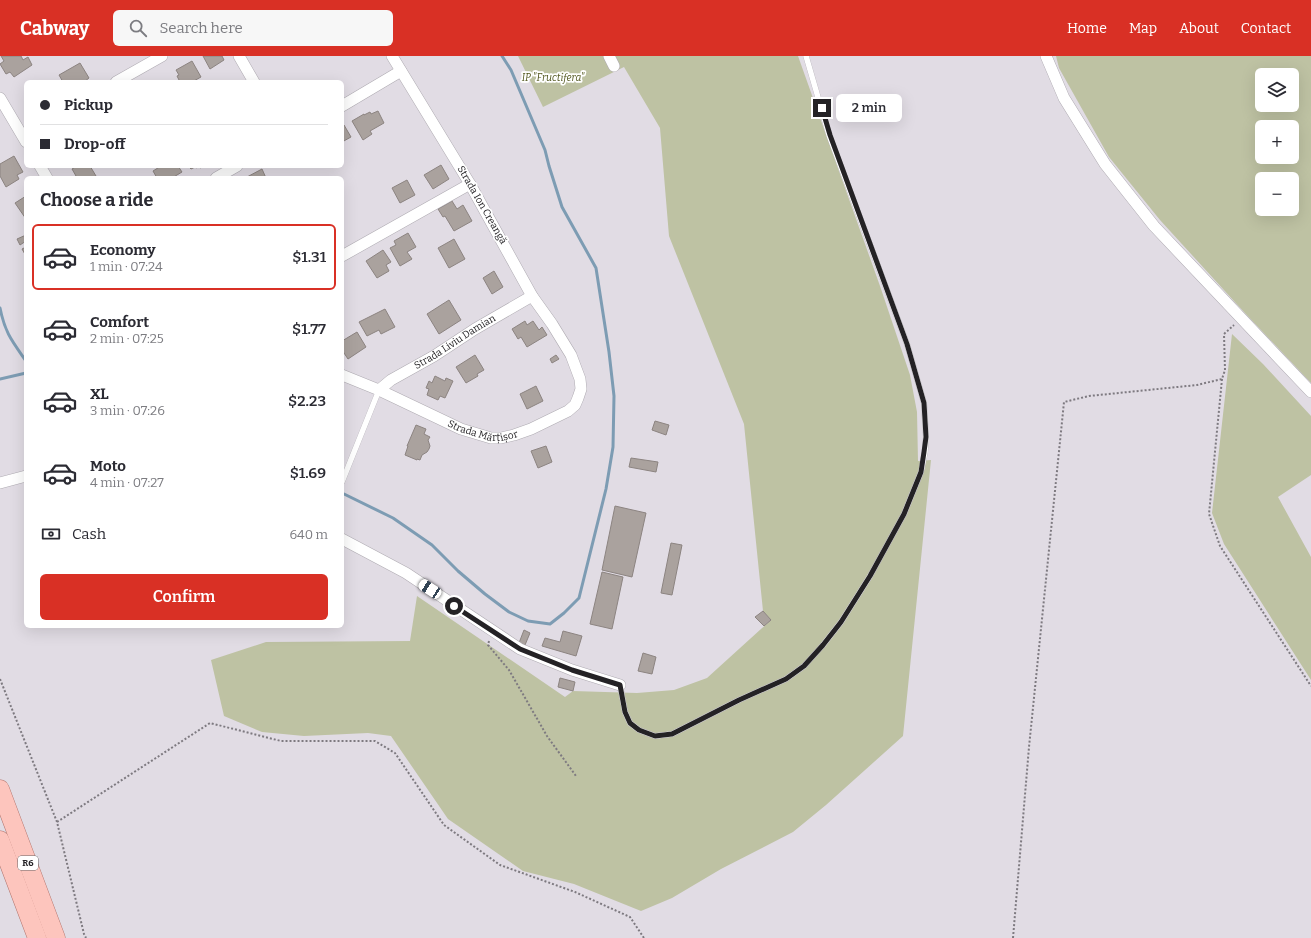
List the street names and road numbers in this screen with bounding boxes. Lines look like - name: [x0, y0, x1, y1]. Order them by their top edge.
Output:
- street label: Strada Ion Creangă: [455, 163, 510, 247]
- street label: Strada Liviu Damian: [412, 312, 498, 372]
- street label: Strada Mărțișor: [446, 418, 520, 444]
- road number: R6: [18, 856, 38, 870]

